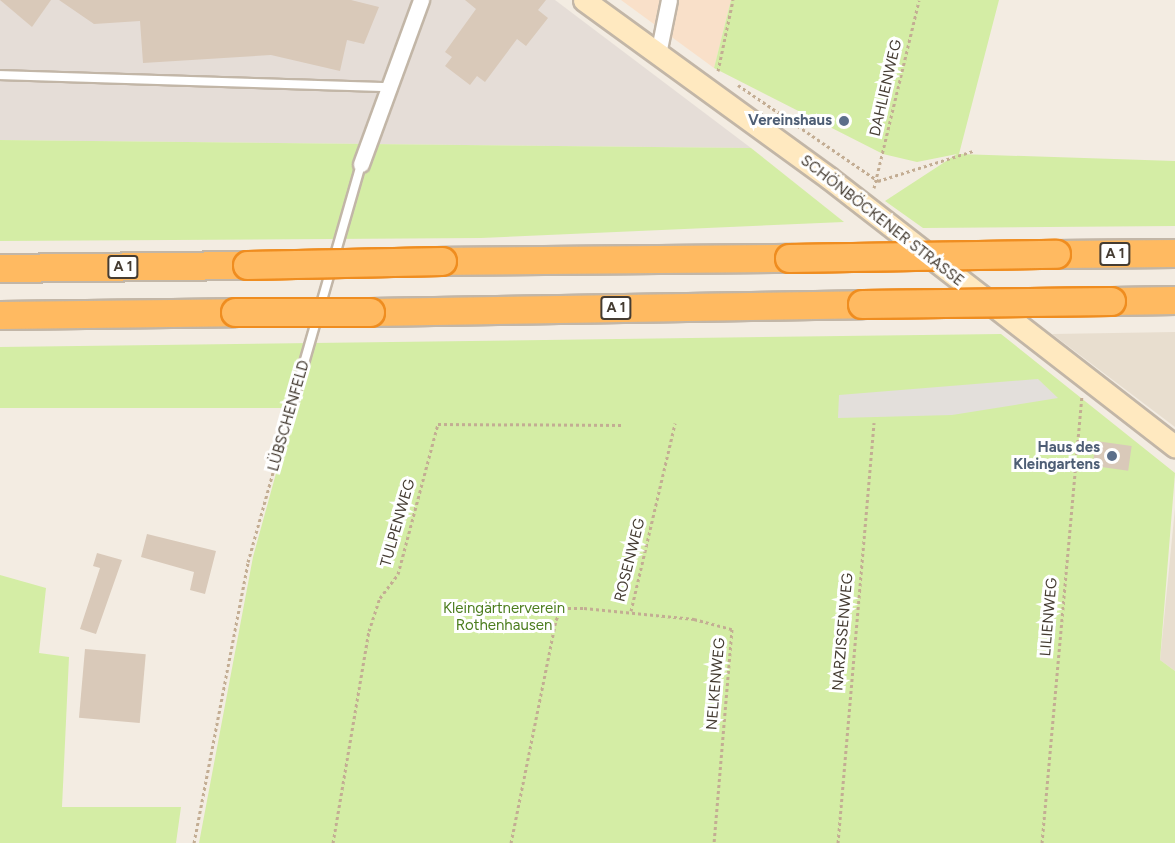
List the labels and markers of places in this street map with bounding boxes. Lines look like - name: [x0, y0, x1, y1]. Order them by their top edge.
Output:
- place label: Vereinshaus: [748, 112, 832, 130]
- marker: Vereinshaus: [837, 114, 851, 128]
- place label: Haus des Kleingartens: [1013, 438, 1100, 473]
- marker: Haus des Kleingartens: [1105, 449, 1119, 463]

